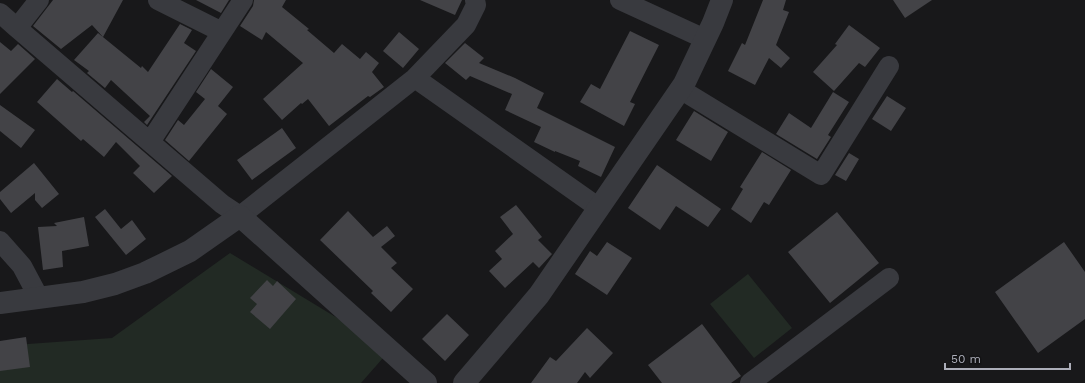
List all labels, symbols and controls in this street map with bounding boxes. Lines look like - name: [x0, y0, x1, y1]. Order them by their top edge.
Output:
- scale bar: [945, 345, 1070, 371]
- text: 50 m: [951, 352, 981, 366]

